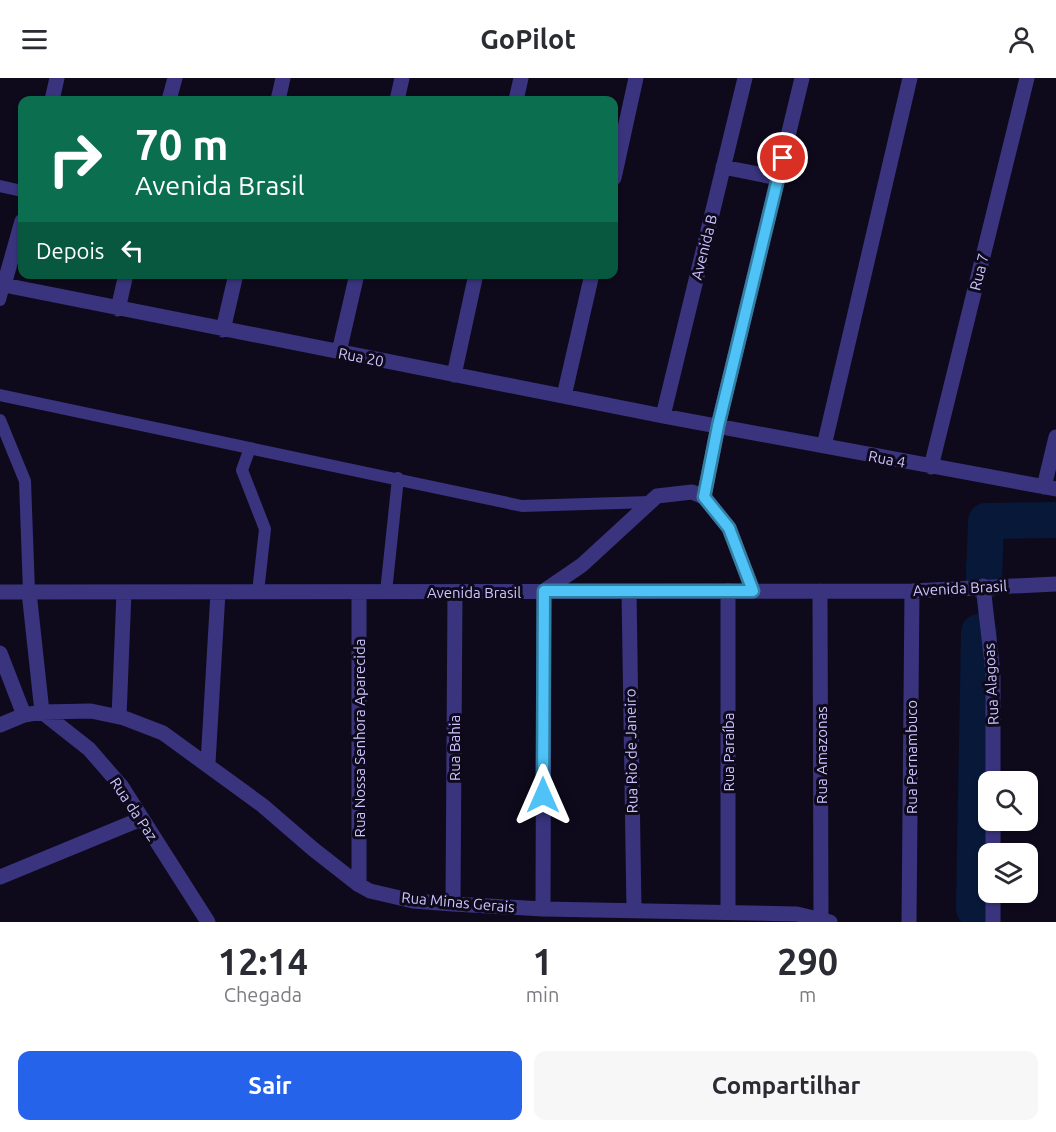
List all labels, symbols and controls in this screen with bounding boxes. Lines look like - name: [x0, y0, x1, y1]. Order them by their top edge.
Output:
- icon: menu: [18, 23, 51, 56]
- icon: person: [1005, 23, 1038, 56]
- text: GoPilot: [480, 24, 576, 54]
- icon: right: [36, 120, 114, 198]
- text: 70 m: [135, 121, 229, 168]
- pin: [757, 132, 808, 183]
- icon: arrive: [766, 141, 799, 174]
- text: Avenida Brasil: [135, 170, 305, 200]
- street label: Avenida B: [688, 213, 720, 281]
- icon: left: [116, 234, 149, 267]
- text: Depois: [36, 238, 104, 263]
- street label: Rua 7: [966, 252, 992, 292]
- street label: Rua 20: [337, 344, 385, 370]
- street label: Rua 4: [867, 447, 907, 471]
- street label: Avenida Brasil: [912, 577, 1008, 599]
- street label: Avenida Brasil: [427, 584, 521, 601]
- street label: Rua Nossa Senhora Aparecida: [351, 639, 368, 837]
- street label: Rua Alagoas: [980, 643, 1002, 725]
- street label: Rua Rio de Janeiro: [621, 688, 641, 814]
- street label: Rua Pernambuco: [903, 700, 920, 814]
- street label: Rua Amazonas: [813, 706, 830, 804]
- street label: Rua Paraíba: [720, 712, 737, 792]
- street label: Rua Bahia: [446, 715, 463, 781]
- position arrow: [511, 763, 575, 827]
- map controls: [978, 771, 1038, 903]
- button: search: [978, 771, 1038, 831]
- street label: Rua da Paz: [107, 774, 161, 844]
- button: layers: [978, 843, 1038, 903]
- street label: Rua Minas Gerais: [401, 889, 515, 915]
- text: 12:14: [218, 941, 308, 982]
- text: 1: [532, 941, 553, 982]
- text: 290: [777, 941, 838, 982]
- text: Chegada: [224, 983, 302, 1006]
- text: min: [526, 983, 559, 1006]
- text: m: [799, 983, 816, 1006]
- button: Sair: [18, 1051, 522, 1120]
- button: Compartilhar: [534, 1051, 1038, 1120]

